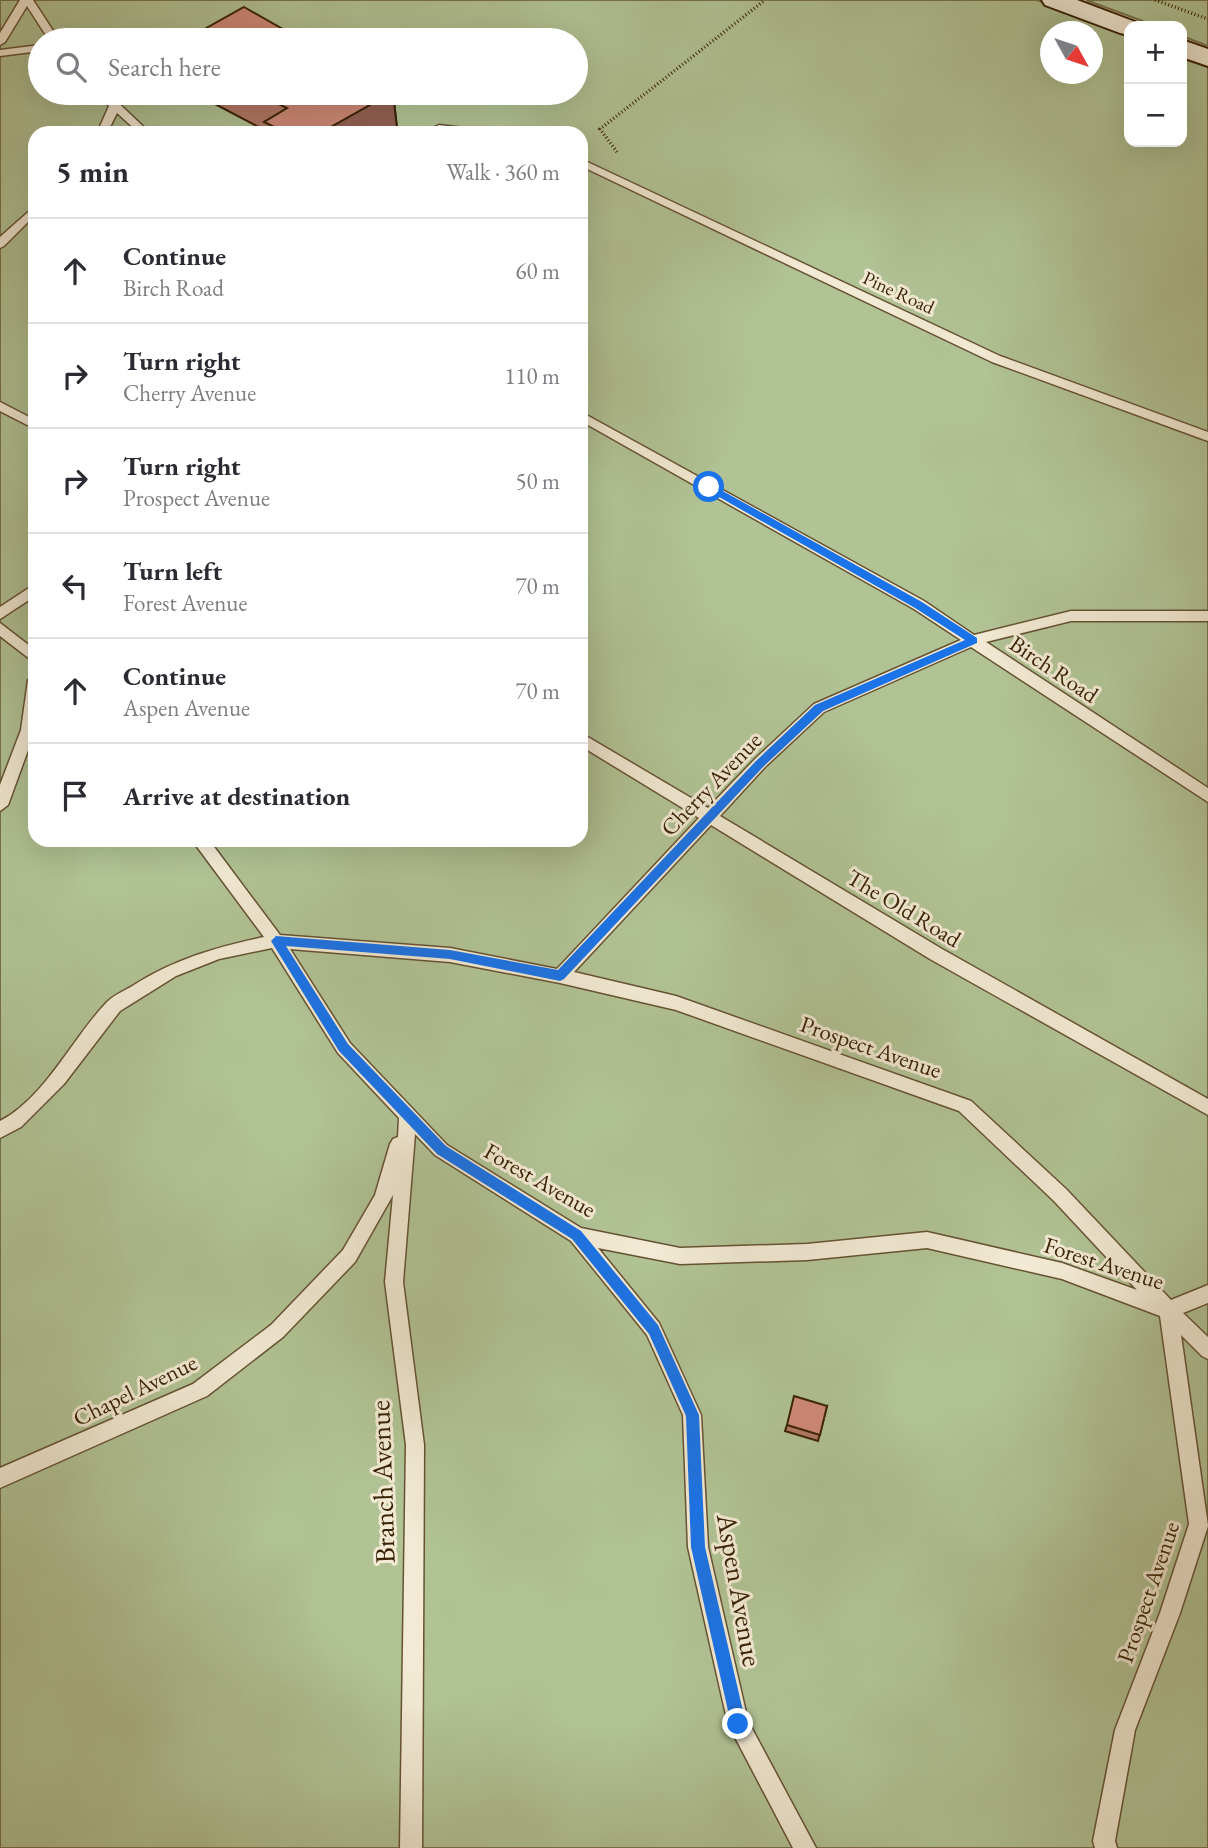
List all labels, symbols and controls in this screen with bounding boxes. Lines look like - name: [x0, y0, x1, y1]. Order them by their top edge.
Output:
- north arrow: [1040, 21, 1103, 84]
- map controls: [1124, 21, 1187, 147]
- button: +: [1124, 21, 1187, 84]
- search box: [28, 28, 588, 105]
- icon: search: [52, 48, 90, 86]
- text: Search here: [108, 50, 221, 84]
- button: −: [1124, 84, 1187, 147]
- text: 5 min: [56, 152, 129, 191]
- text: Walk · 360 m: [446, 157, 560, 187]
- text: Continue: [123, 239, 226, 273]
- icon: ahead: [56, 252, 94, 290]
- text: 60 m: [515, 256, 560, 286]
- street label: Pine Road: [859, 265, 939, 320]
- text: Birch Road: [123, 273, 224, 303]
- text: Turn right: [123, 344, 241, 378]
- icon: right: [56, 357, 94, 395]
- text: 110 m: [504, 361, 560, 391]
- text: Cherry Avenue: [123, 378, 256, 408]
- text: Turn right: [123, 449, 241, 483]
- icon: right: [56, 462, 94, 500]
- text: 50 m: [515, 466, 560, 496]
- route start: [693, 471, 724, 502]
- text: Prospect Avenue: [123, 483, 270, 513]
- text: Turn left: [123, 554, 222, 588]
- icon: left: [56, 567, 94, 605]
- text: 70 m: [515, 571, 560, 601]
- text: Forest Avenue: [123, 588, 247, 618]
- street label: Birch Road: [1004, 628, 1104, 710]
- text: Continue: [123, 659, 226, 693]
- icon: ahead: [56, 672, 94, 710]
- text: 70 m: [515, 676, 560, 706]
- text: Aspen Avenue: [123, 693, 250, 723]
- street label: Cherry Avenue: [654, 726, 768, 842]
- icon: arrive: [56, 777, 94, 815]
- text: Arrive at destination: [123, 779, 350, 813]
- street label: The Old Road: [841, 862, 967, 954]
- street label: Prospect Avenue: [797, 1009, 945, 1085]
- street label: Forest Avenue: [479, 1136, 601, 1224]
- street label: Forest Avenue: [1040, 1230, 1168, 1296]
- street label: Chapel Avenue: [68, 1347, 202, 1433]
- street label: Branch Avenue: [361, 1400, 403, 1564]
- street label: Aspen Avenue: [709, 1510, 771, 1669]
- street label: Prospect Avenue: [1110, 1518, 1186, 1666]
- route end: [722, 1708, 753, 1739]

